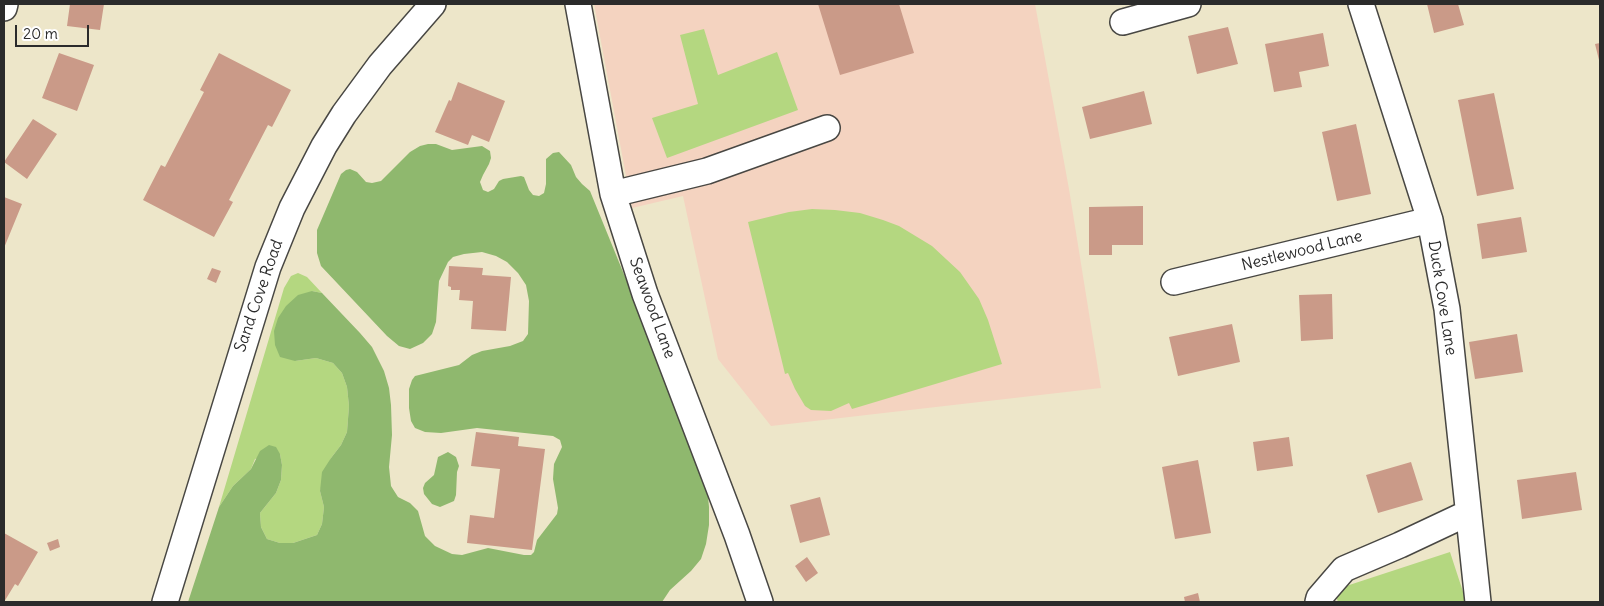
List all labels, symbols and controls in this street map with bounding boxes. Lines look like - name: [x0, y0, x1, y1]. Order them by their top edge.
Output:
- scale bar: [18, 15, 91, 47]
- text: 20 m: [23, 24, 58, 43]
- street label: Nestlewood Lane: [1240, 227, 1364, 275]
- street label: Sand Cove Road: [231, 237, 287, 355]
- street label: Duck Cove Lane: [1423, 239, 1461, 357]
- street label: Seawood Lane: [625, 255, 679, 361]

